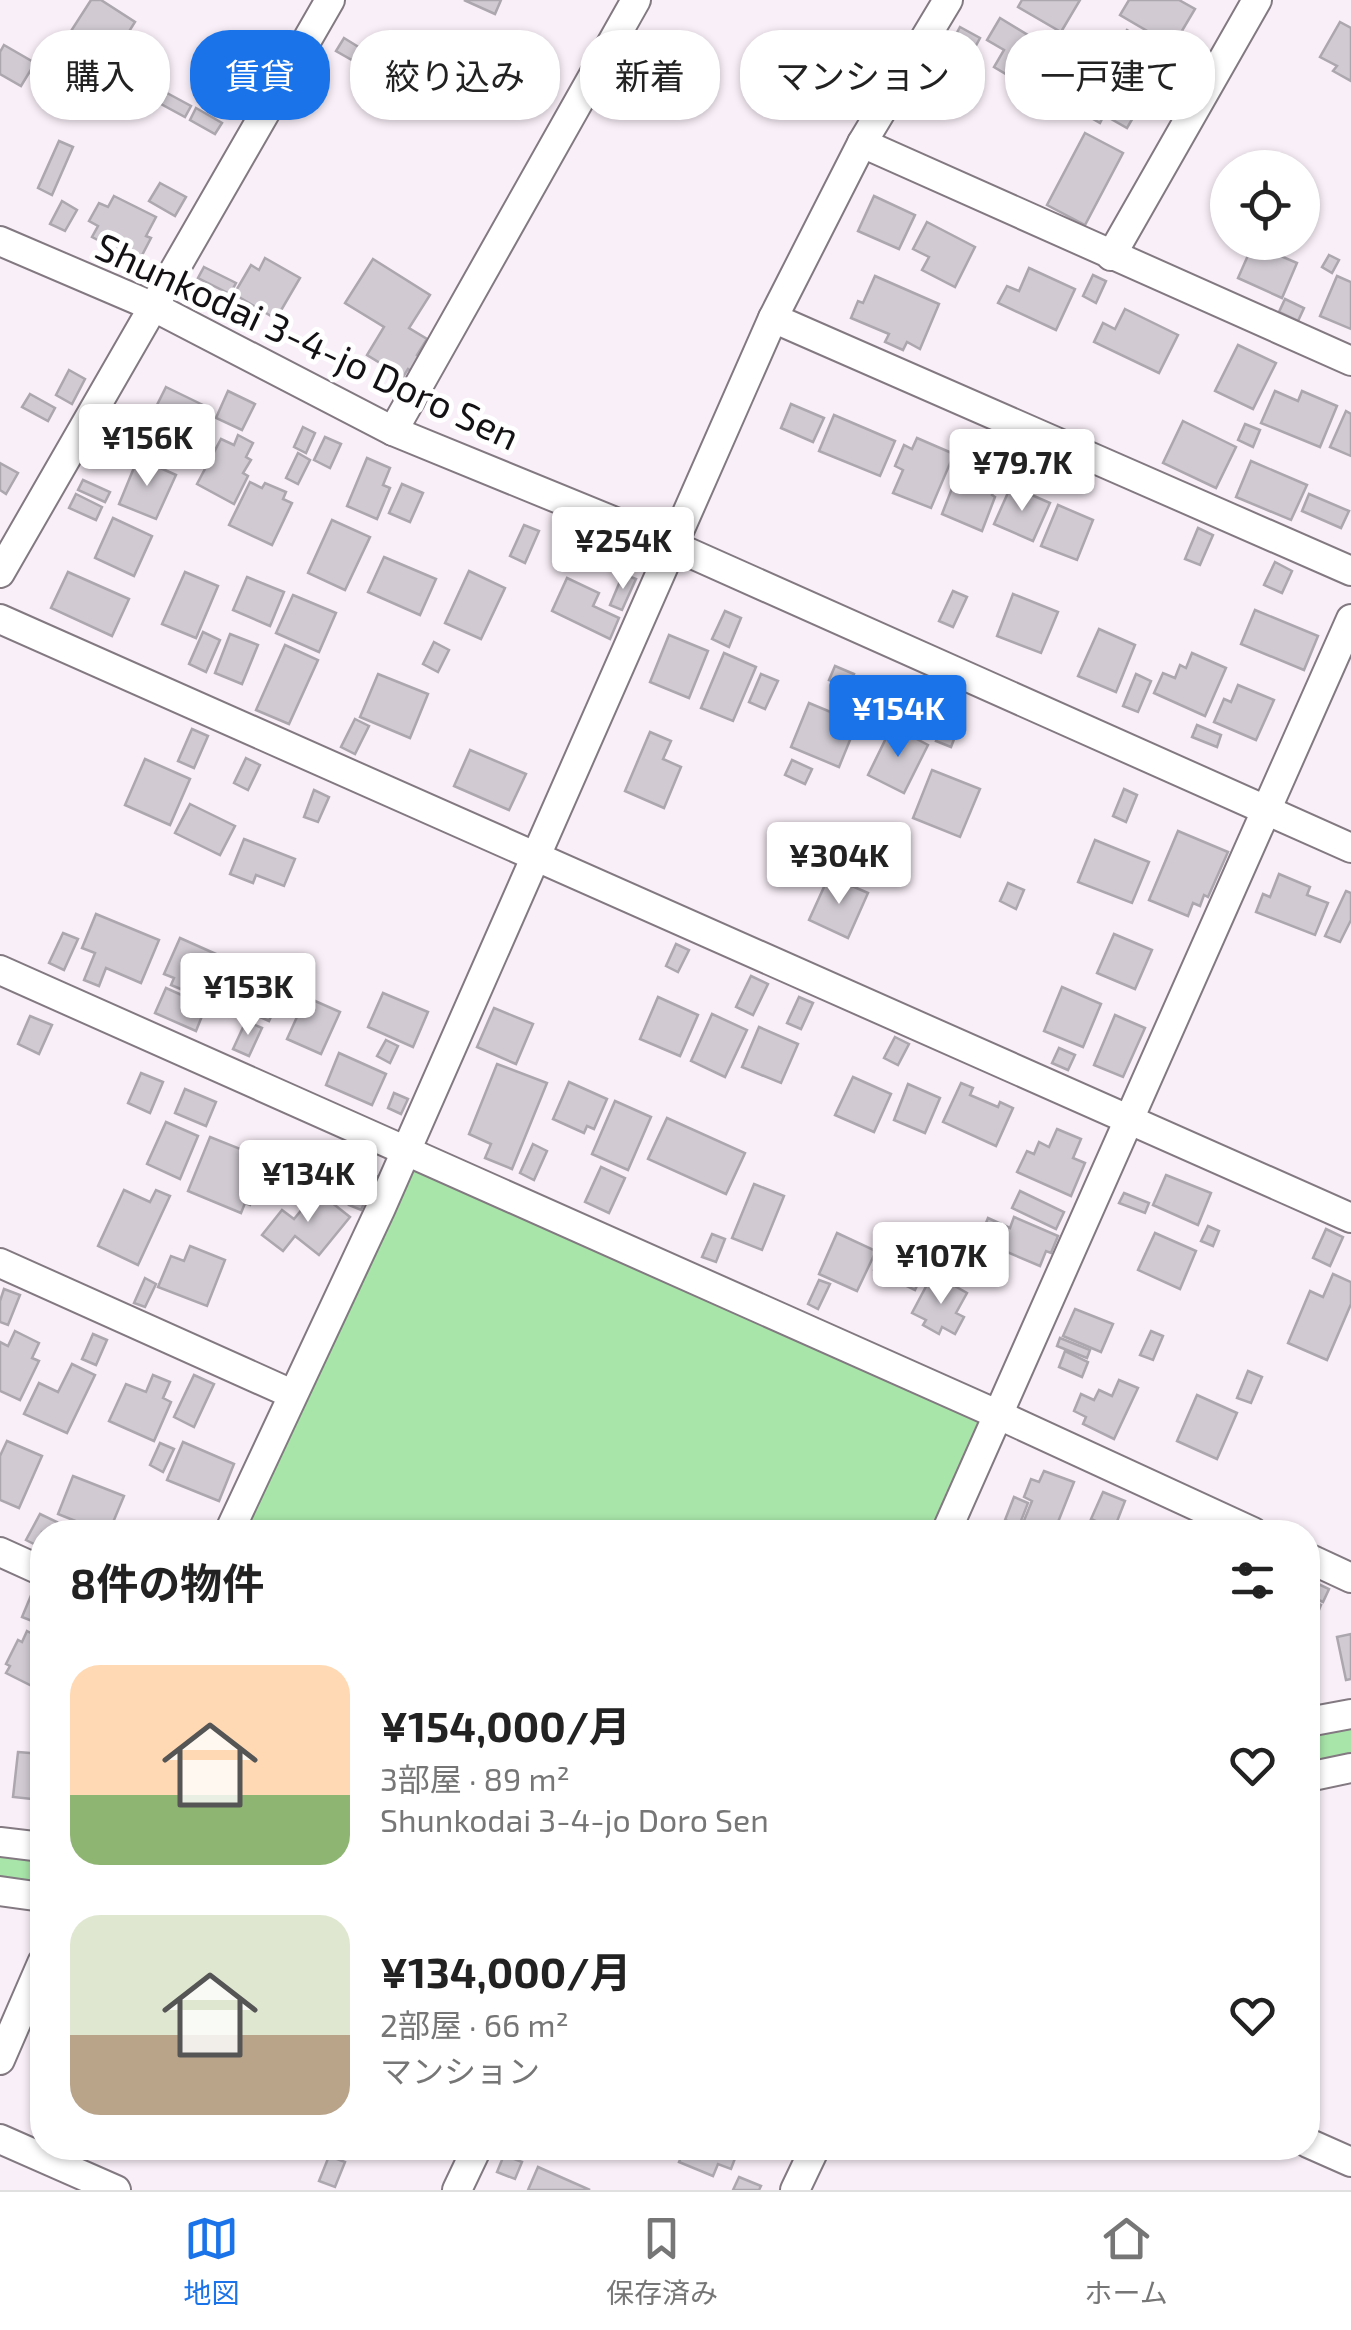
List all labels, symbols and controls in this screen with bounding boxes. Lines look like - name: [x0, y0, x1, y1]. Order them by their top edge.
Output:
- chip: 購入: [30, 30, 170, 120]
- chip: 賃貸: [190, 30, 330, 120]
- chip: 絞り込み: [350, 30, 560, 120]
- chip: 新着: [580, 30, 720, 120]
- chip: マンション: [740, 30, 985, 120]
- chip: 一戸建て: [1005, 30, 1215, 120]
- map controls: [1210, 150, 1320, 260]
- button: locate: [1210, 150, 1320, 260]
- street label: Shunkodai 3-4-jo Doro Sen: [89, 222, 527, 459]
- pin: ¥156K: [77, 404, 217, 489]
- text: ¥156K: [101, 417, 193, 455]
- pin: ¥79.7K: [941, 429, 1103, 514]
- text: ¥79.7K: [972, 442, 1072, 480]
- pin: ¥254K: [553, 507, 693, 592]
- text: ¥254K: [574, 520, 672, 558]
- pin: ¥154K: [828, 675, 968, 760]
- text: ¥154K: [851, 688, 945, 726]
- pin: ¥304K: [769, 822, 909, 907]
- text: ¥304K: [789, 835, 889, 873]
- pin: ¥153K: [178, 953, 318, 1038]
- text: ¥153K: [202, 966, 294, 1004]
- pin: ¥134K: [238, 1140, 378, 1225]
- text: ¥134K: [261, 1153, 355, 1191]
- pin: ¥107K: [871, 1222, 1011, 1307]
- text: ¥107K: [895, 1235, 987, 1273]
- icon: filters: [1225, 1553, 1280, 1608]
- text: 8件の物件: [70, 1557, 264, 1607]
- text: ¥154,000/月: [380, 1700, 631, 1750]
- icon: home: [150, 1705, 270, 1825]
- icon: heart: [1225, 1738, 1280, 1793]
- text: 3部屋 · 89 m²: [380, 1759, 570, 1797]
- text: Shunkodai 3-4-jo Doro Sen: [380, 1800, 769, 1838]
- text: ¥134,000/月: [380, 1946, 632, 1996]
- icon: home: [150, 1955, 270, 2075]
- icon: heart: [1225, 1988, 1280, 2043]
- text: 2部屋 · 66 m²: [380, 2005, 569, 2043]
- text: マンション: [380, 2051, 540, 2089]
- tab: 地図: [183, 2211, 239, 2311]
- tab: 保存済み: [606, 2211, 718, 2311]
- tab: ホーム: [1085, 2211, 1168, 2311]

